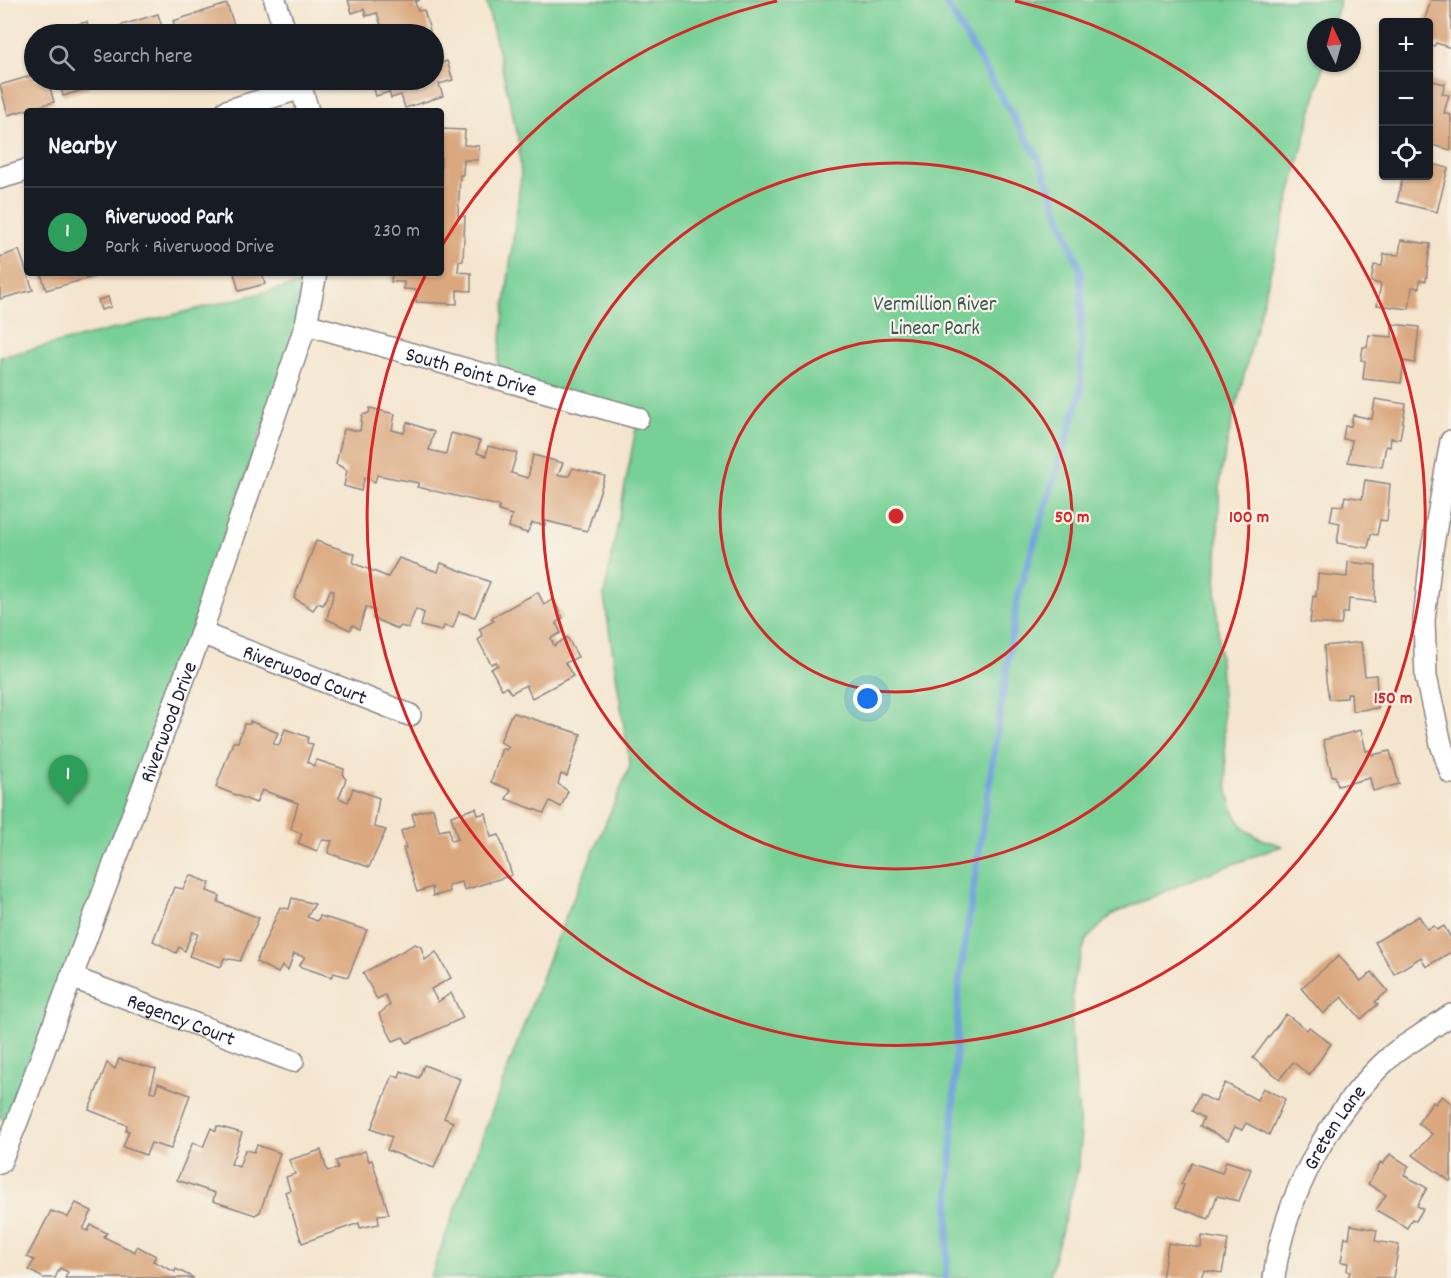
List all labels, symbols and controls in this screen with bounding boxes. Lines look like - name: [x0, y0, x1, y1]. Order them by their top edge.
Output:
- north arrow: [1307, 18, 1361, 72]
- map controls: [1379, 18, 1433, 180]
- button: +: [1379, 18, 1433, 72]
- search box: [24, 24, 444, 90]
- icon: search: [45, 41, 78, 74]
- text: Search here: [93, 42, 192, 73]
- button: −: [1379, 72, 1433, 126]
- button: locate: [1379, 126, 1433, 180]
- text: Nearby: [48, 129, 116, 166]
- text: Riverwood Park: [105, 203, 233, 234]
- text: 1: [65, 218, 70, 246]
- text: 230 m: [373, 218, 420, 246]
- text: Park · Riverwood Drive: [105, 234, 274, 262]
- park label: Vermillion River Linear Park: [874, 291, 997, 345]
- street label: South Point Drive: [401, 341, 540, 407]
- centre of rings: [886, 506, 906, 526]
- text: 50 m: [1055, 506, 1089, 531]
- text: 100 m: [1229, 506, 1269, 531]
- street label: Riverwood Court: [238, 639, 371, 715]
- street label: Riverwood Drive: [134, 658, 207, 788]
- your location: [853, 684, 882, 713]
- text: 150 m: [1374, 687, 1412, 712]
- pin: 1: [48, 756, 88, 805]
- street label: Regency Court: [122, 987, 239, 1056]
- street label: Greten Lane: [1298, 1080, 1375, 1176]

